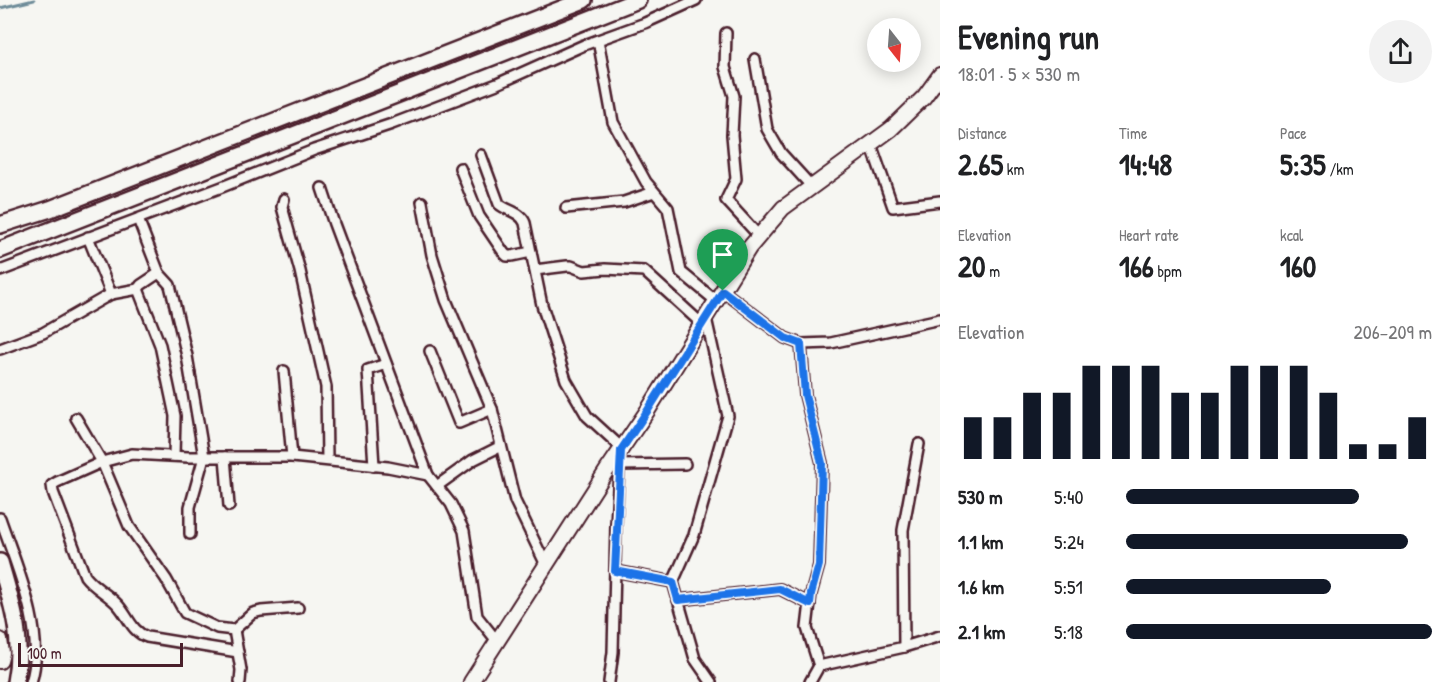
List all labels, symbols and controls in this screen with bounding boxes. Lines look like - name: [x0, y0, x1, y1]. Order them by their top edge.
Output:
- text: Evening run: [958, 15, 1099, 59]
- north arrow: [867, 18, 921, 72]
- map controls: [867, 18, 921, 72]
- button: share: [1369, 20, 1432, 83]
- text: 18:01 · 5 × 530 m: [958, 60, 1080, 87]
- text: Distance: [958, 122, 1007, 144]
- text: Time: [1119, 122, 1147, 144]
- text: Pace: [1280, 122, 1307, 144]
- text: 2.65: [958, 144, 1003, 184]
- text: 14:48: [1119, 144, 1172, 184]
- text: 5:35: [1280, 144, 1326, 184]
- text: km: [1003, 158, 1024, 180]
- text: /km: [1326, 158, 1354, 180]
- text: Elevation: [958, 224, 1011, 246]
- text: Heart rate: [1119, 224, 1179, 246]
- text: kcal: [1280, 224, 1303, 246]
- pin: [697, 229, 748, 291]
- icon: arrive: [706, 238, 739, 271]
- text: 20: [958, 246, 985, 286]
- text: 166: [1119, 246, 1154, 286]
- text: 160: [1280, 246, 1316, 286]
- text: m: [985, 260, 1000, 282]
- text: bpm: [1154, 260, 1182, 282]
- text: Elevation: [958, 318, 1024, 345]
- text: 206–209 m: [1353, 318, 1432, 345]
- text: 530 m: [958, 483, 1003, 510]
- text: 5:40: [1054, 483, 1084, 510]
- text: 1.1 km: [958, 528, 1003, 555]
- text: 5:24: [1054, 528, 1084, 555]
- text: 1.6 km: [958, 573, 1004, 600]
- text: 5:51: [1054, 573, 1083, 600]
- text: 2.1 km: [958, 618, 1005, 645]
- text: 5:18: [1054, 618, 1083, 645]
- scale bar: [18, 640, 183, 668]
- text: 100 m: [27, 642, 62, 664]

